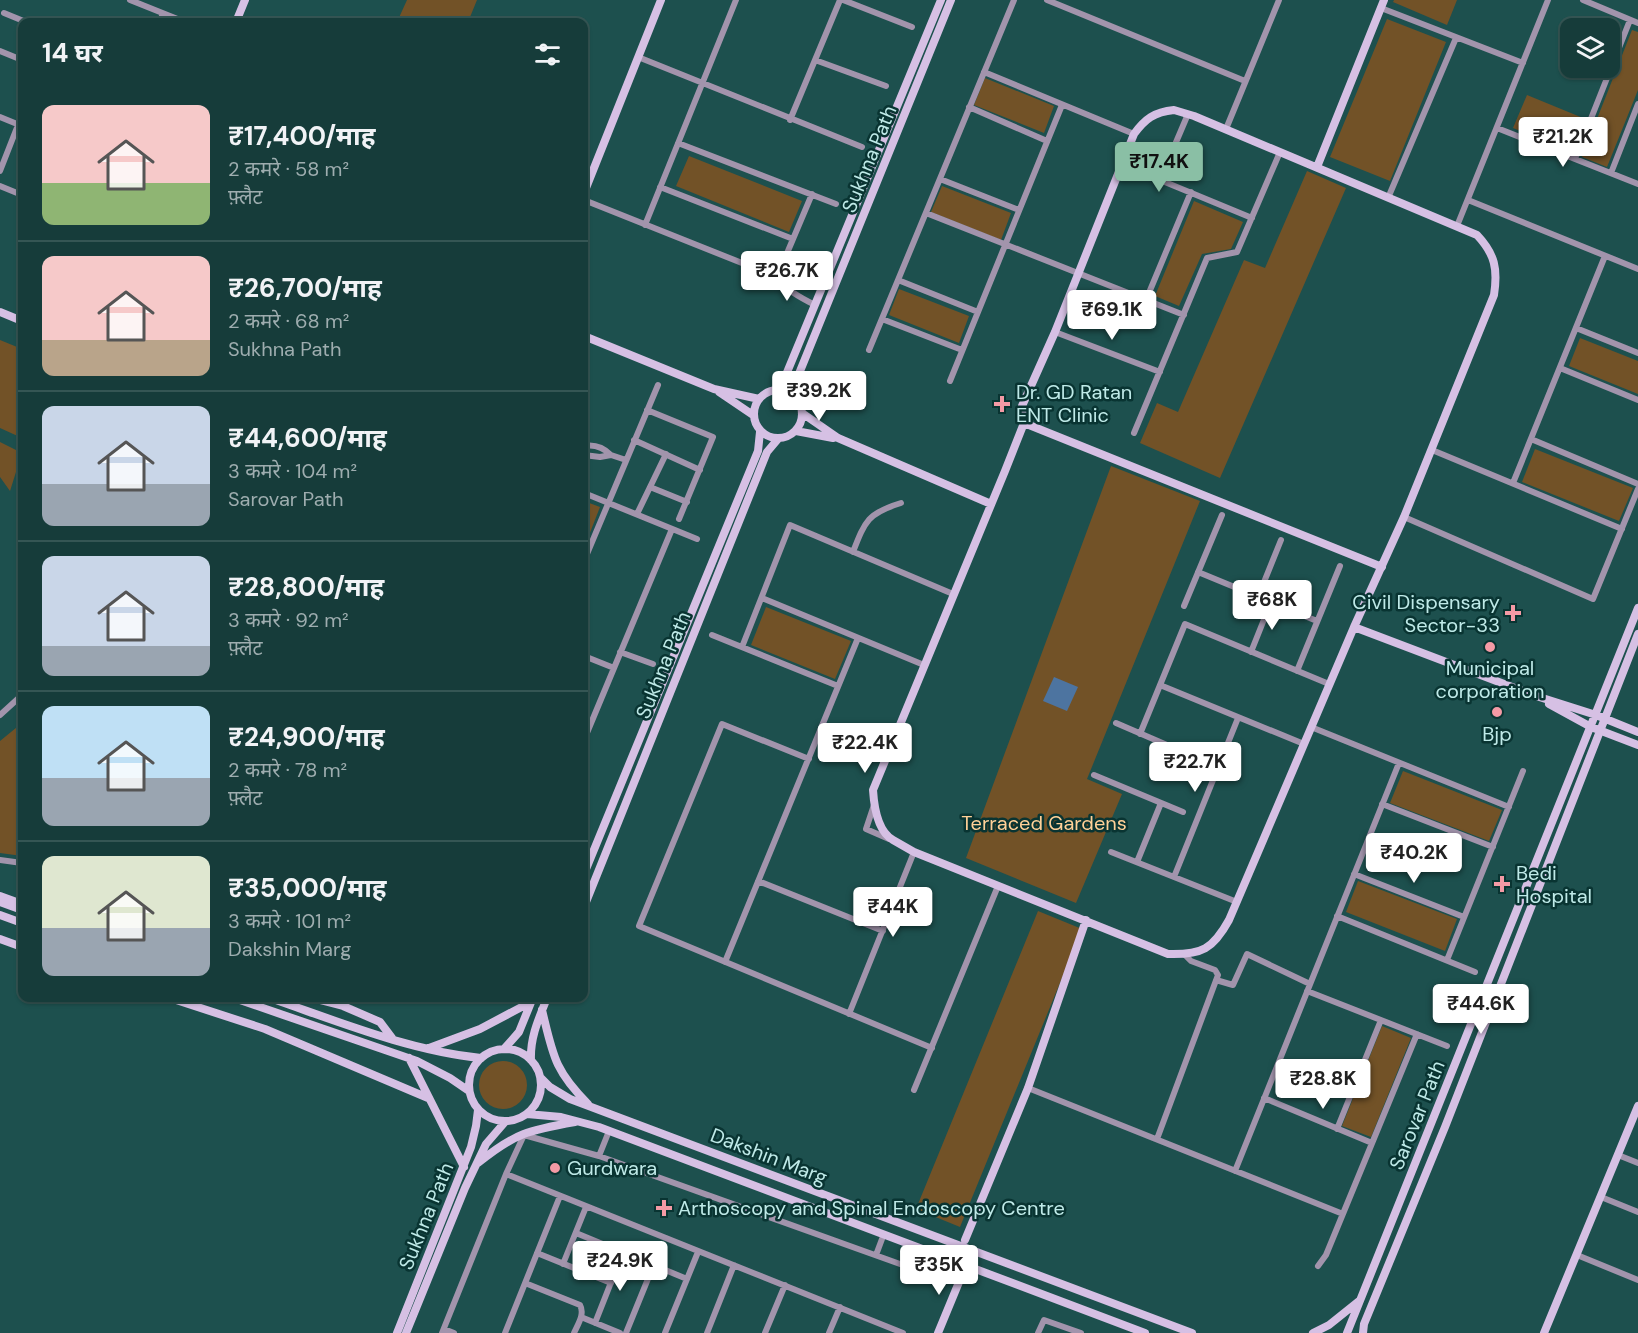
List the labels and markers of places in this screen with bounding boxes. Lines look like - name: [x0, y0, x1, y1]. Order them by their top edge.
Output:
- pin: ₹21.2K: [1514, 117, 1612, 168]
- pin: ₹17.4K: [1110, 142, 1208, 193]
- pin: ₹26.7K: [738, 251, 836, 302]
- pin: ₹69.1K: [1063, 290, 1161, 341]
- pin: ₹39.2K: [770, 371, 868, 422]
- place label: Dr. GD Ratan ENT Clinic: [1016, 379, 1132, 428]
- marker: Dr. GD Ratan ENT Clinic: [993, 395, 1011, 413]
- pin: ₹68K: [1236, 580, 1308, 631]
- place label: Civil Dispensary Sector-33: [1352, 589, 1500, 638]
- marker: Civil Dispensary Sector-33: [1504, 604, 1522, 622]
- marker: Municipal corporation: [1483, 640, 1497, 654]
- place label: Municipal corporation: [1435, 655, 1545, 704]
- marker: Bjp: [1490, 705, 1504, 719]
- place label: Bjp: [1482, 721, 1512, 747]
- pin: ₹22.4K: [816, 723, 914, 774]
- pin: ₹22.7K: [1146, 742, 1244, 793]
- pin: ₹40.2K: [1365, 833, 1463, 884]
- place label: Bedi Hospital: [1516, 860, 1592, 909]
- marker: Bedi Hospital: [1493, 875, 1511, 893]
- pin: ₹44K: [857, 887, 929, 938]
- pin: ₹44.6K: [1432, 984, 1530, 1035]
- pin: ₹28.8K: [1274, 1059, 1372, 1110]
- place label: Gurdwara: [567, 1155, 657, 1181]
- marker: Gurdwara: [548, 1161, 562, 1175]
- place label: Arthoscopy and Spinal Endoscopy Centre: [678, 1195, 1065, 1221]
- marker: Arthoscopy and Spinal Endoscopy Centre: [655, 1199, 673, 1217]
- pin: ₹24.9K: [571, 1241, 669, 1292]
- pin: ₹35K: [903, 1245, 975, 1296]

